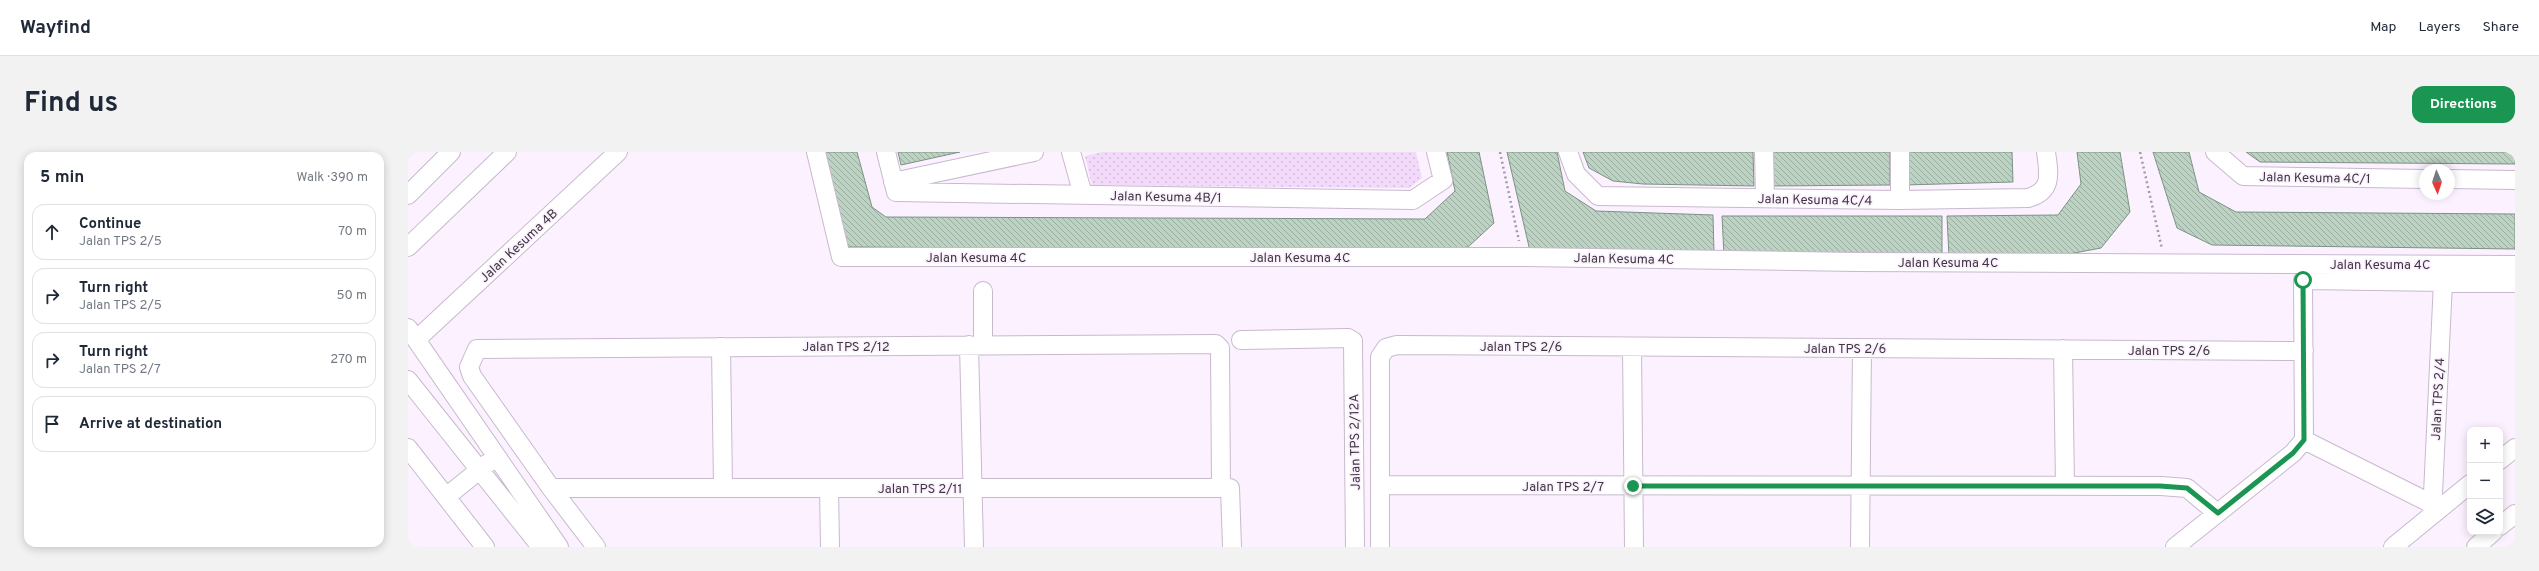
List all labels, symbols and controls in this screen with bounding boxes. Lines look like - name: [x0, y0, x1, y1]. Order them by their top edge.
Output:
- text: Wayfind: [20, 16, 91, 40]
- text: Map: [2370, 19, 2396, 36]
- text: Layers: [2418, 19, 2460, 36]
- text: Share: [2482, 19, 2519, 36]
- text: Find us: [24, 86, 118, 122]
- button: Directions: [2412, 86, 2515, 123]
- north arrow: [2419, 164, 2455, 200]
- text: 5 min: [40, 167, 84, 189]
- text: Walk · 390 m: [297, 170, 368, 186]
- street label: Jalan Kesuma 4C/1: [2259, 170, 2371, 188]
- street label: Jalan Kesuma 4B/1: [1110, 189, 1222, 207]
- street label: Jalan Kesuma 4C/4: [1757, 192, 1873, 210]
- street label: Jalan Kesuma 4B: [477, 206, 562, 287]
- text: Continue: [79, 215, 141, 234]
- icon: ahead: [41, 221, 63, 243]
- text: 70 m: [338, 224, 367, 240]
- text: Jalan TPS 2/5: [79, 234, 162, 250]
- street label: Jalan Kesuma 4C: [926, 251, 1026, 267]
- street label: Jalan Kesuma 4C: [1250, 251, 1350, 267]
- street label: Jalan Kesuma 4C: [1573, 251, 1674, 269]
- street label: Jalan Kesuma 4C: [1898, 256, 1998, 272]
- street label: Jalan Kesuma 4C: [2330, 258, 2430, 274]
- route start: [2294, 271, 2312, 289]
- text: Turn right: [79, 279, 148, 298]
- icon: right: [41, 285, 63, 307]
- text: 50 m: [337, 288, 367, 304]
- text: Jalan TPS 2/5: [79, 298, 162, 314]
- street label: Jalan TPS 2/12: [802, 340, 890, 356]
- street label: Jalan TPS 2/6: [1480, 340, 1562, 356]
- street label: Jalan TPS 2/6: [1804, 342, 1886, 358]
- text: Turn right: [79, 343, 148, 362]
- street label: Jalan TPS 2/6: [2128, 344, 2210, 360]
- icon: right: [41, 349, 63, 371]
- text: 270 m: [330, 352, 367, 368]
- street label: Jalan TPS 2/4: [2429, 357, 2449, 441]
- text: Jalan TPS 2/7: [79, 362, 161, 378]
- street label: Jalan TPS 2/12A: [1347, 393, 1365, 490]
- icon: arrive: [41, 413, 63, 435]
- text: Arrive at destination: [79, 415, 222, 434]
- map controls: [2467, 427, 2503, 535]
- button: +: [2467, 427, 2503, 463]
- button: −: [2467, 463, 2503, 499]
- route end: [1624, 477, 1642, 495]
- street label: Jalan TPS 2/7: [1522, 480, 1604, 496]
- street label: Jalan TPS 2/11: [878, 482, 962, 498]
- button: layers: [2467, 499, 2503, 535]

